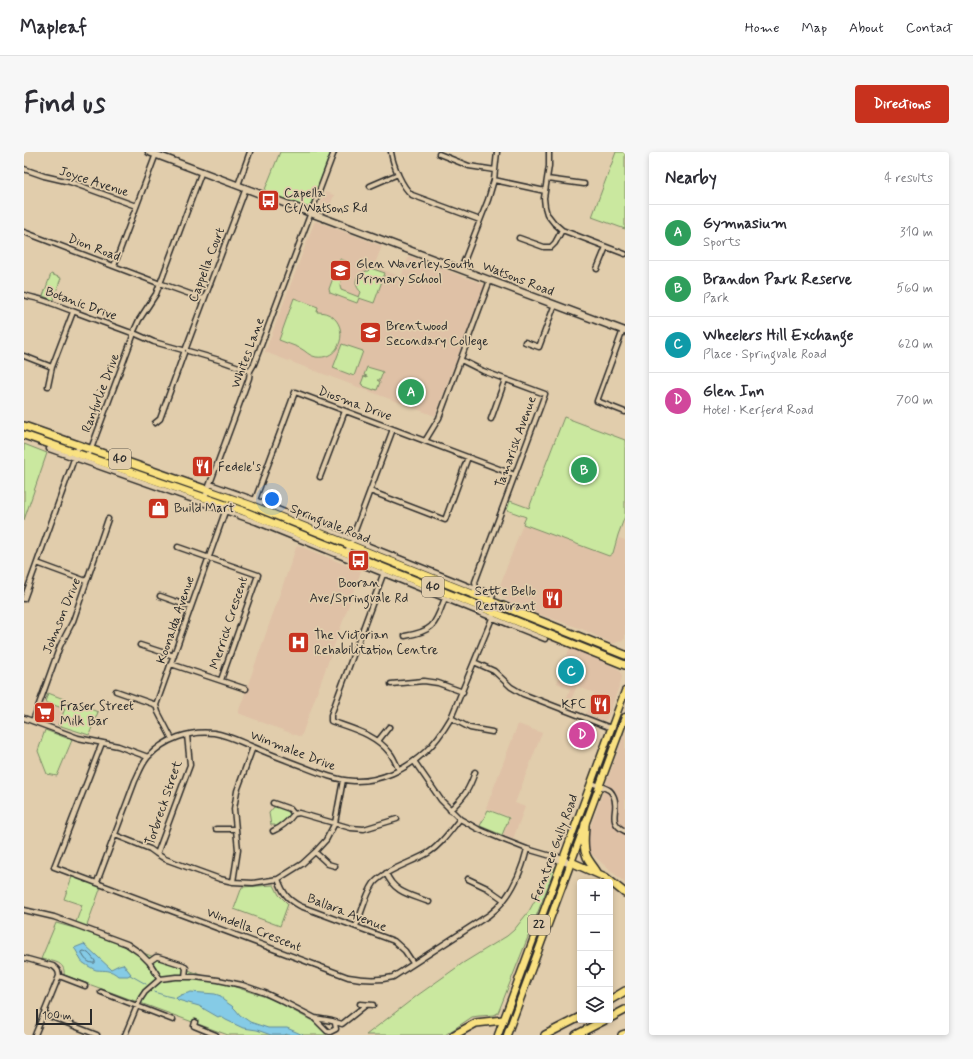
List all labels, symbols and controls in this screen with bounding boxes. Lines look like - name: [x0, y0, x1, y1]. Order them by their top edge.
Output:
- text: Mapleaf: [20, 15, 87, 40]
- text: Home: [745, 19, 779, 37]
- text: Map: [801, 19, 827, 37]
- text: About: [849, 19, 884, 37]
- text: Contact: [906, 19, 953, 37]
- button: Directions: [855, 85, 949, 123]
- text: Find us: [24, 86, 105, 123]
- street label: Joyce Avenue: [57, 163, 131, 201]
- text: Nearby: [665, 167, 717, 189]
- text: 4 results: [884, 170, 933, 187]
- place label: Capella Ct/Watsons Rd: [284, 185, 368, 217]
- bus stop icon: Capella Ct/Watsons Rd: [255, 187, 281, 213]
- text: Gymnasium: [703, 214, 787, 234]
- text: A: [674, 224, 682, 241]
- text: 310 m: [900, 224, 933, 241]
- street label: Cappella Court: [185, 225, 229, 305]
- street label: Dion Road: [65, 230, 123, 266]
- text: Sports: [703, 234, 741, 251]
- place label: Glen Waverley South Primary School: [356, 256, 474, 288]
- school or university icon: Glen Waverley South Primary School: [327, 258, 353, 284]
- street label: Watsons Road: [480, 258, 556, 300]
- text: Brandon Park Reserve: [703, 270, 852, 290]
- text: B: [674, 280, 682, 297]
- text: 560 m: [896, 280, 933, 297]
- street label: Botanic Drive: [43, 283, 119, 325]
- text: Park: [703, 290, 729, 307]
- street label: Whites Lane: [227, 315, 269, 391]
- place label: Brentwood Secondary College: [386, 318, 488, 350]
- school or university icon: Brentwood Secondary College: [357, 320, 383, 346]
- text: Wheelers Hill Exchange: [703, 326, 854, 346]
- text: C: [673, 336, 683, 353]
- text: 620 m: [898, 336, 933, 353]
- text: Place · Springvale Road: [703, 346, 827, 363]
- street label: Ranfurlie Drive: [78, 351, 124, 435]
- pin: A: [398, 377, 424, 407]
- text: Glen Inn: [703, 382, 764, 402]
- street label: Diosma Drive: [316, 383, 394, 425]
- text: D: [674, 392, 682, 409]
- text: 700 m: [896, 392, 933, 409]
- street label: Tamarisk Avenue: [491, 394, 541, 490]
- text: Hotel · Kerferd Road: [703, 402, 813, 419]
- road number: 40: [109, 449, 131, 469]
- restaurant icon: Fedele's: [189, 454, 215, 480]
- pin: B: [571, 455, 597, 485]
- place label: Fedele's: [218, 459, 261, 476]
- your location: [262, 489, 282, 509]
- shop icon: Build Mart: [146, 495, 172, 521]
- place label: Build Mart: [174, 500, 235, 517]
- street label: Springvale Road: [287, 500, 373, 550]
- bus stop icon: Booran Ave/Springvale Rd: [346, 548, 372, 574]
- street label: Koonalda Avenue: [153, 574, 199, 666]
- street label: Merrick Crescent: [206, 574, 252, 672]
- street label: Johnson Drive: [39, 575, 85, 657]
- place label: Booran Ave/Springvale Rd: [310, 575, 408, 609]
- road number: 40: [422, 577, 444, 597]
- place label: Sette Bello Restaurant: [475, 583, 536, 615]
- restaurant icon: Sette Bello Restaurant: [539, 585, 565, 611]
- place label: The Victorian Rehabilitation Centre: [314, 627, 438, 659]
- hospital icon: The Victorian Rehabilitation Centre: [286, 629, 312, 655]
- pin: C: [558, 656, 584, 686]
- restaurant icon: KFC: [588, 691, 614, 717]
- place label: KFC: [561, 696, 587, 713]
- place label: Fraser Street Milk Bar: [60, 698, 134, 730]
- supermarket icon: Fraser Street Milk Bar: [32, 700, 58, 726]
- pin: D: [569, 720, 595, 750]
- street label: Winmalee Drive: [248, 727, 338, 775]
- street label: Torbreck Street: [142, 758, 187, 848]
- street label: Ferntree Gully Road: [528, 792, 582, 904]
- map controls: [577, 879, 613, 1023]
- button: +: [577, 879, 613, 915]
- street label: Ballara Avenue: [305, 890, 389, 936]
- street label: Windella Crescent: [204, 904, 304, 956]
- road number: 22: [528, 915, 550, 935]
- button: −: [577, 915, 613, 951]
- button: locate: [577, 951, 613, 987]
- button: layers: [577, 987, 613, 1023]
- scale bar: [36, 1007, 92, 1026]
- text: 100 m: [42, 1009, 72, 1023]

